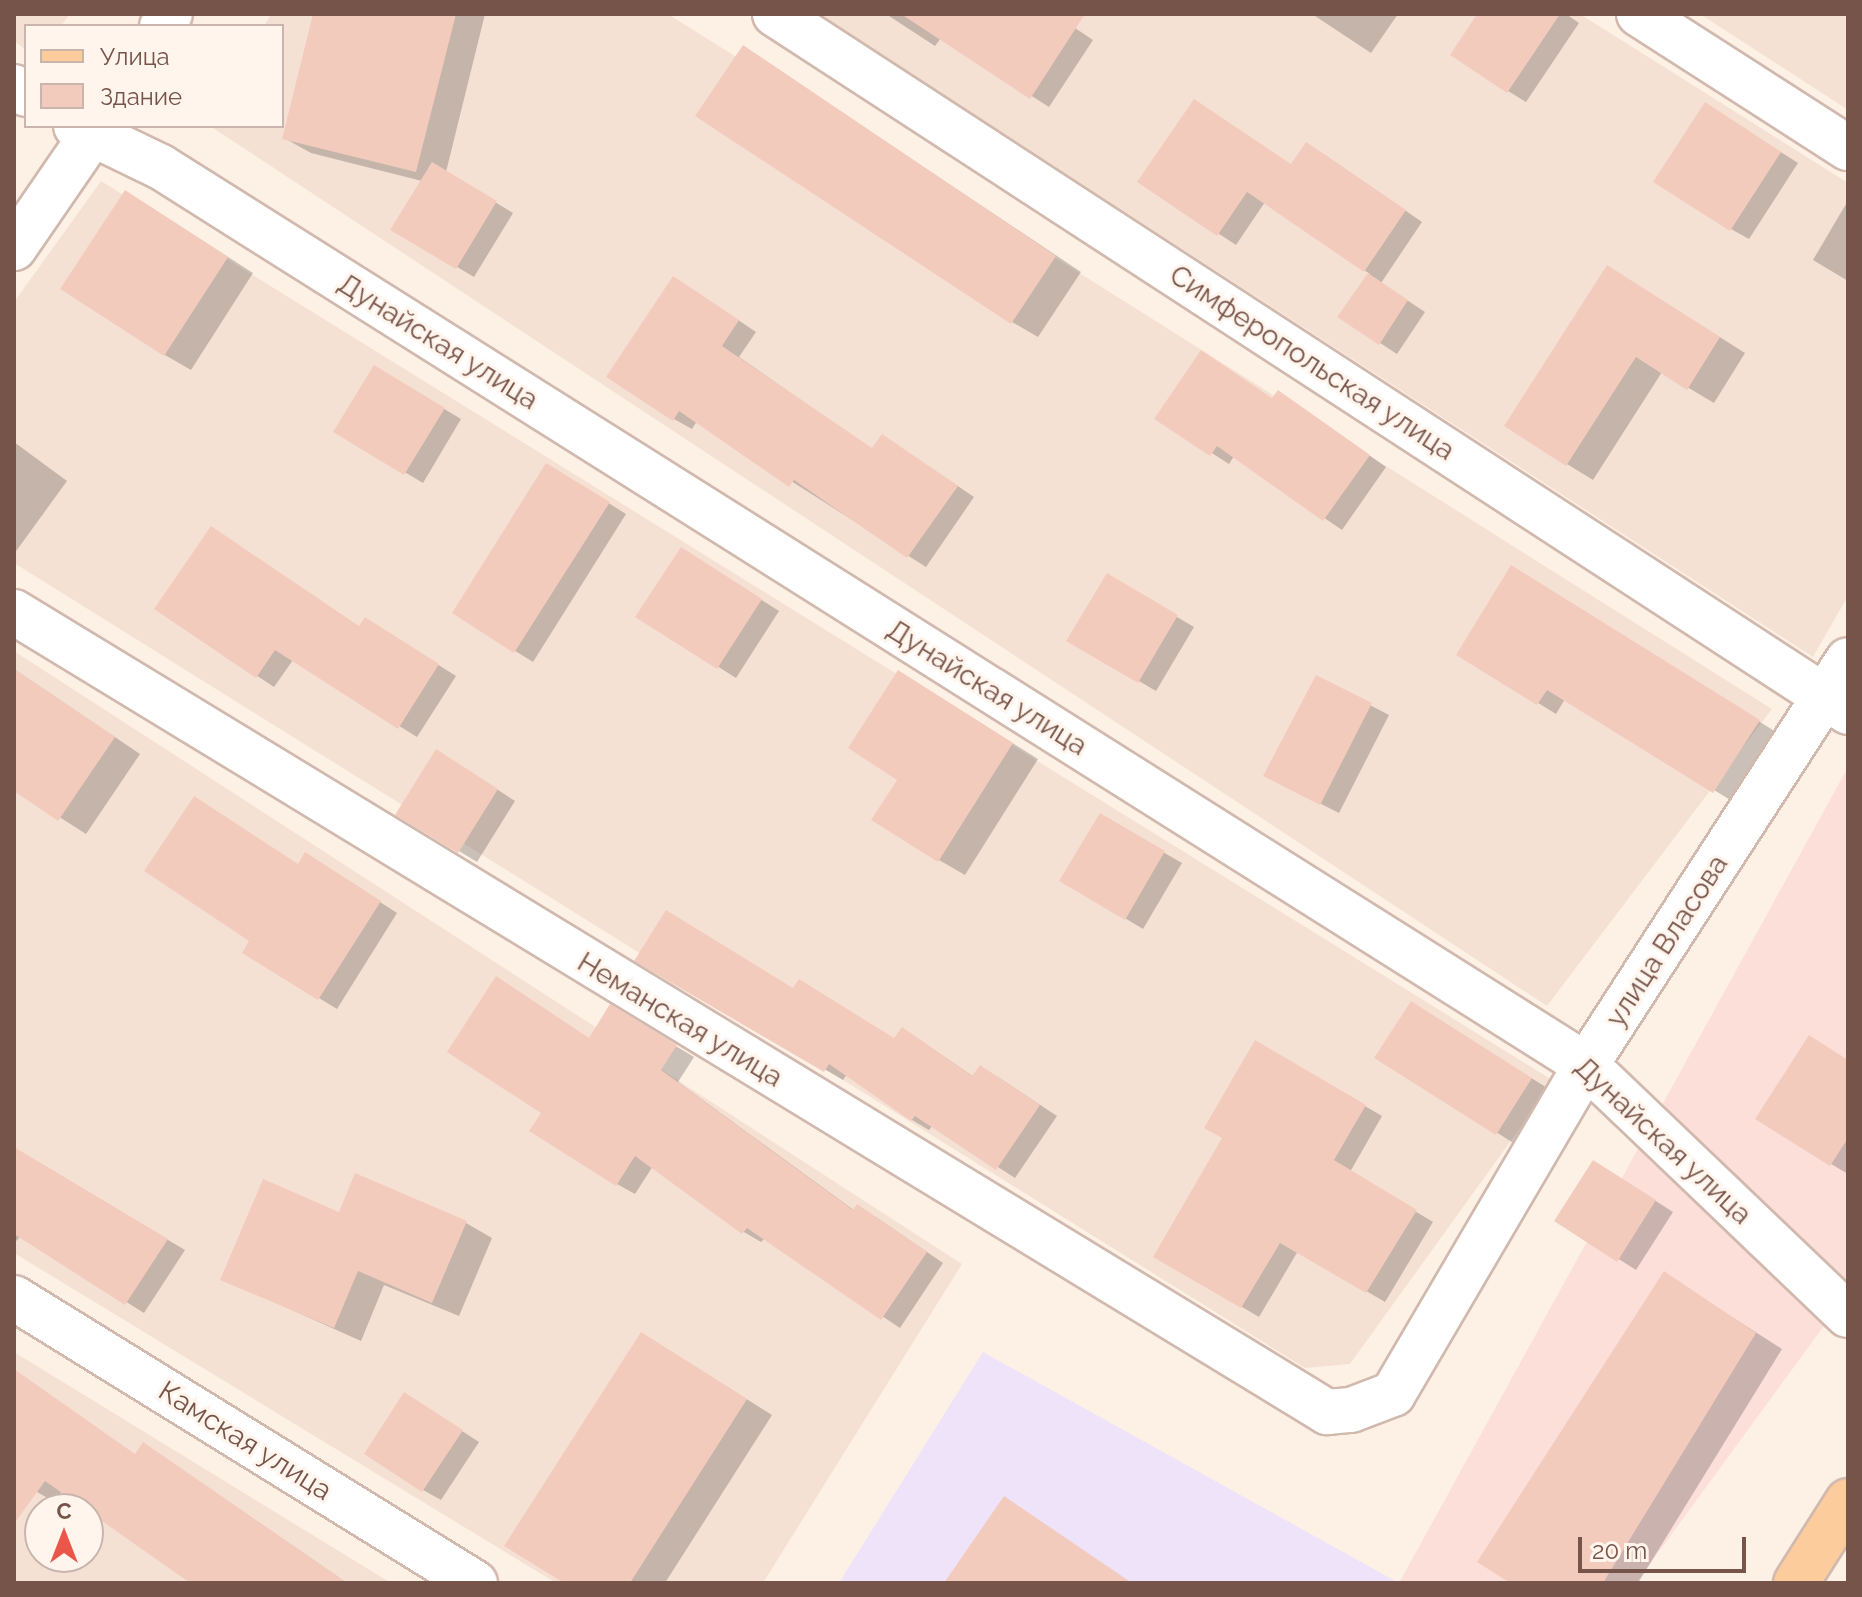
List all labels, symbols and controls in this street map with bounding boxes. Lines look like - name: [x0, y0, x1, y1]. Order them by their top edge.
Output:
- legend: [24, 24, 284, 128]
- text: Улица: [100, 42, 170, 71]
- text: Здание: [100, 82, 182, 111]
- street label: Симферопольская улица: [1163, 258, 1461, 468]
- street label: Дунайская улица: [331, 267, 545, 417]
- street label: Дунайская улица: [880, 613, 1094, 763]
- street label: улица Власова: [1599, 849, 1735, 1033]
- street label: Неманская улица: [571, 945, 789, 1095]
- street label: Дунайская улица: [1567, 1050, 1759, 1232]
- street label: Камская улица: [152, 1374, 338, 1508]
- north arrow: [24, 1493, 104, 1573]
- text: С: [56, 1498, 72, 1524]
- scale bar: [1582, 1521, 1750, 1571]
- text: 20 m: [1592, 1536, 1647, 1565]

